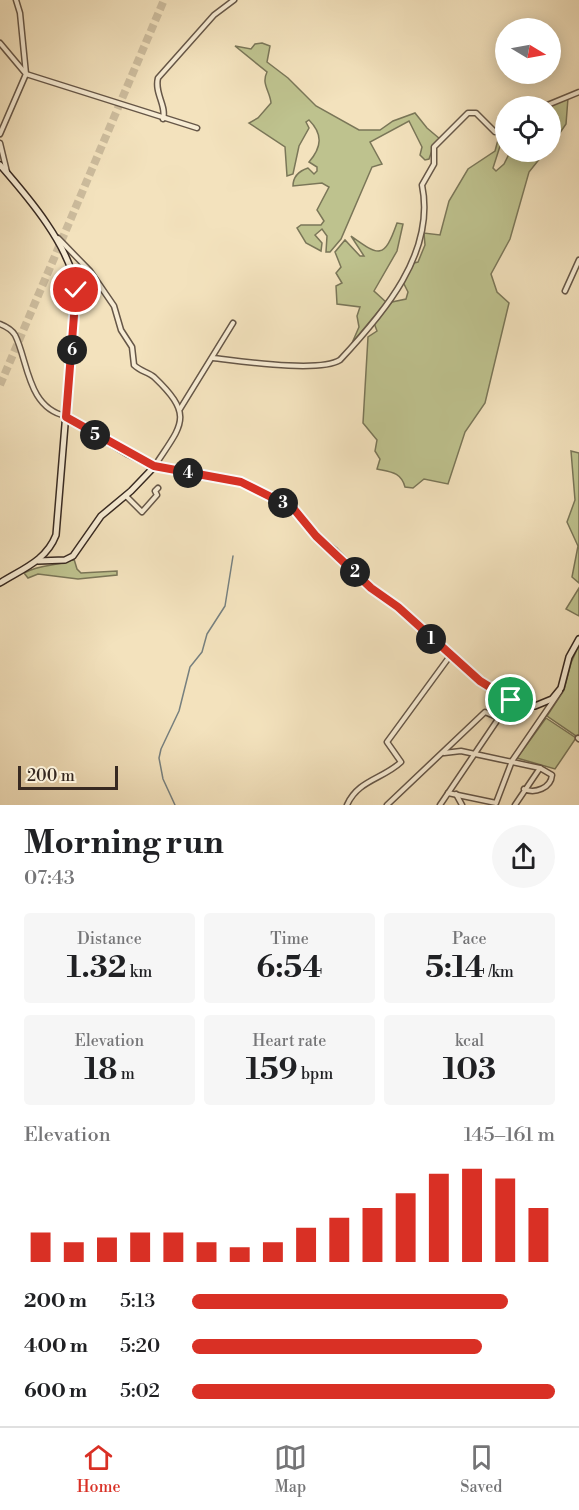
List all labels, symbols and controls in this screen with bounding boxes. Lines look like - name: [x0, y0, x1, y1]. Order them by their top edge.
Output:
- north arrow: [495, 18, 561, 84]
- map controls: [495, 18, 561, 162]
- button: locate: [495, 96, 561, 162]
- pin: [50, 264, 101, 315]
- icon: check: [59, 273, 92, 306]
- pin: 6: [57, 335, 87, 365]
- text: 6: [67, 340, 77, 360]
- pin: 5: [80, 420, 110, 450]
- text: 5: [90, 425, 100, 445]
- pin: 4: [173, 458, 203, 488]
- text: 4: [183, 463, 193, 483]
- pin: 3: [268, 488, 298, 518]
- text: 3: [278, 493, 288, 513]
- pin: 2: [340, 557, 370, 587]
- text: 2: [350, 562, 360, 582]
- pin: 1: [416, 624, 446, 654]
- text: 1: [427, 629, 435, 649]
- pin: [485, 674, 536, 725]
- icon: arrive: [494, 683, 527, 716]
- scale bar: [18, 763, 118, 790]
- text: 200 m: [27, 766, 75, 786]
- text: Morning run: [24, 823, 224, 864]
- button: share: [492, 825, 555, 888]
- text: 07:43: [24, 866, 75, 891]
- text: Distance: [77, 929, 142, 949]
- text: Time: [270, 929, 309, 949]
- text: Pace: [452, 929, 487, 949]
- text: 1.32: [67, 949, 127, 987]
- text: 6:54: [256, 949, 323, 987]
- text: 5:14: [425, 949, 485, 987]
- text: km: [127, 962, 152, 982]
- text: /km: [485, 962, 514, 982]
- text: Elevation: [75, 1031, 144, 1051]
- text: Heart rate: [253, 1031, 326, 1051]
- text: kcal: [455, 1031, 484, 1051]
- text: 18: [84, 1051, 117, 1089]
- text: 159: [246, 1051, 298, 1089]
- text: 103: [443, 1051, 496, 1089]
- text: m: [117, 1064, 135, 1084]
- text: bpm: [298, 1064, 333, 1084]
- text: Elevation: [24, 1123, 111, 1148]
- text: 145–161 m: [464, 1123, 555, 1148]
- text: 200 m: [24, 1289, 87, 1314]
- text: 5:13: [120, 1289, 155, 1314]
- text: 400 m: [24, 1334, 88, 1359]
- text: 5:20: [120, 1334, 160, 1359]
- text: 600 m: [24, 1379, 87, 1404]
- text: 5:02: [120, 1379, 160, 1404]
- tab: Home: [77, 1441, 121, 1497]
- tab: Map: [274, 1441, 307, 1497]
- tab: Saved: [460, 1441, 502, 1497]

